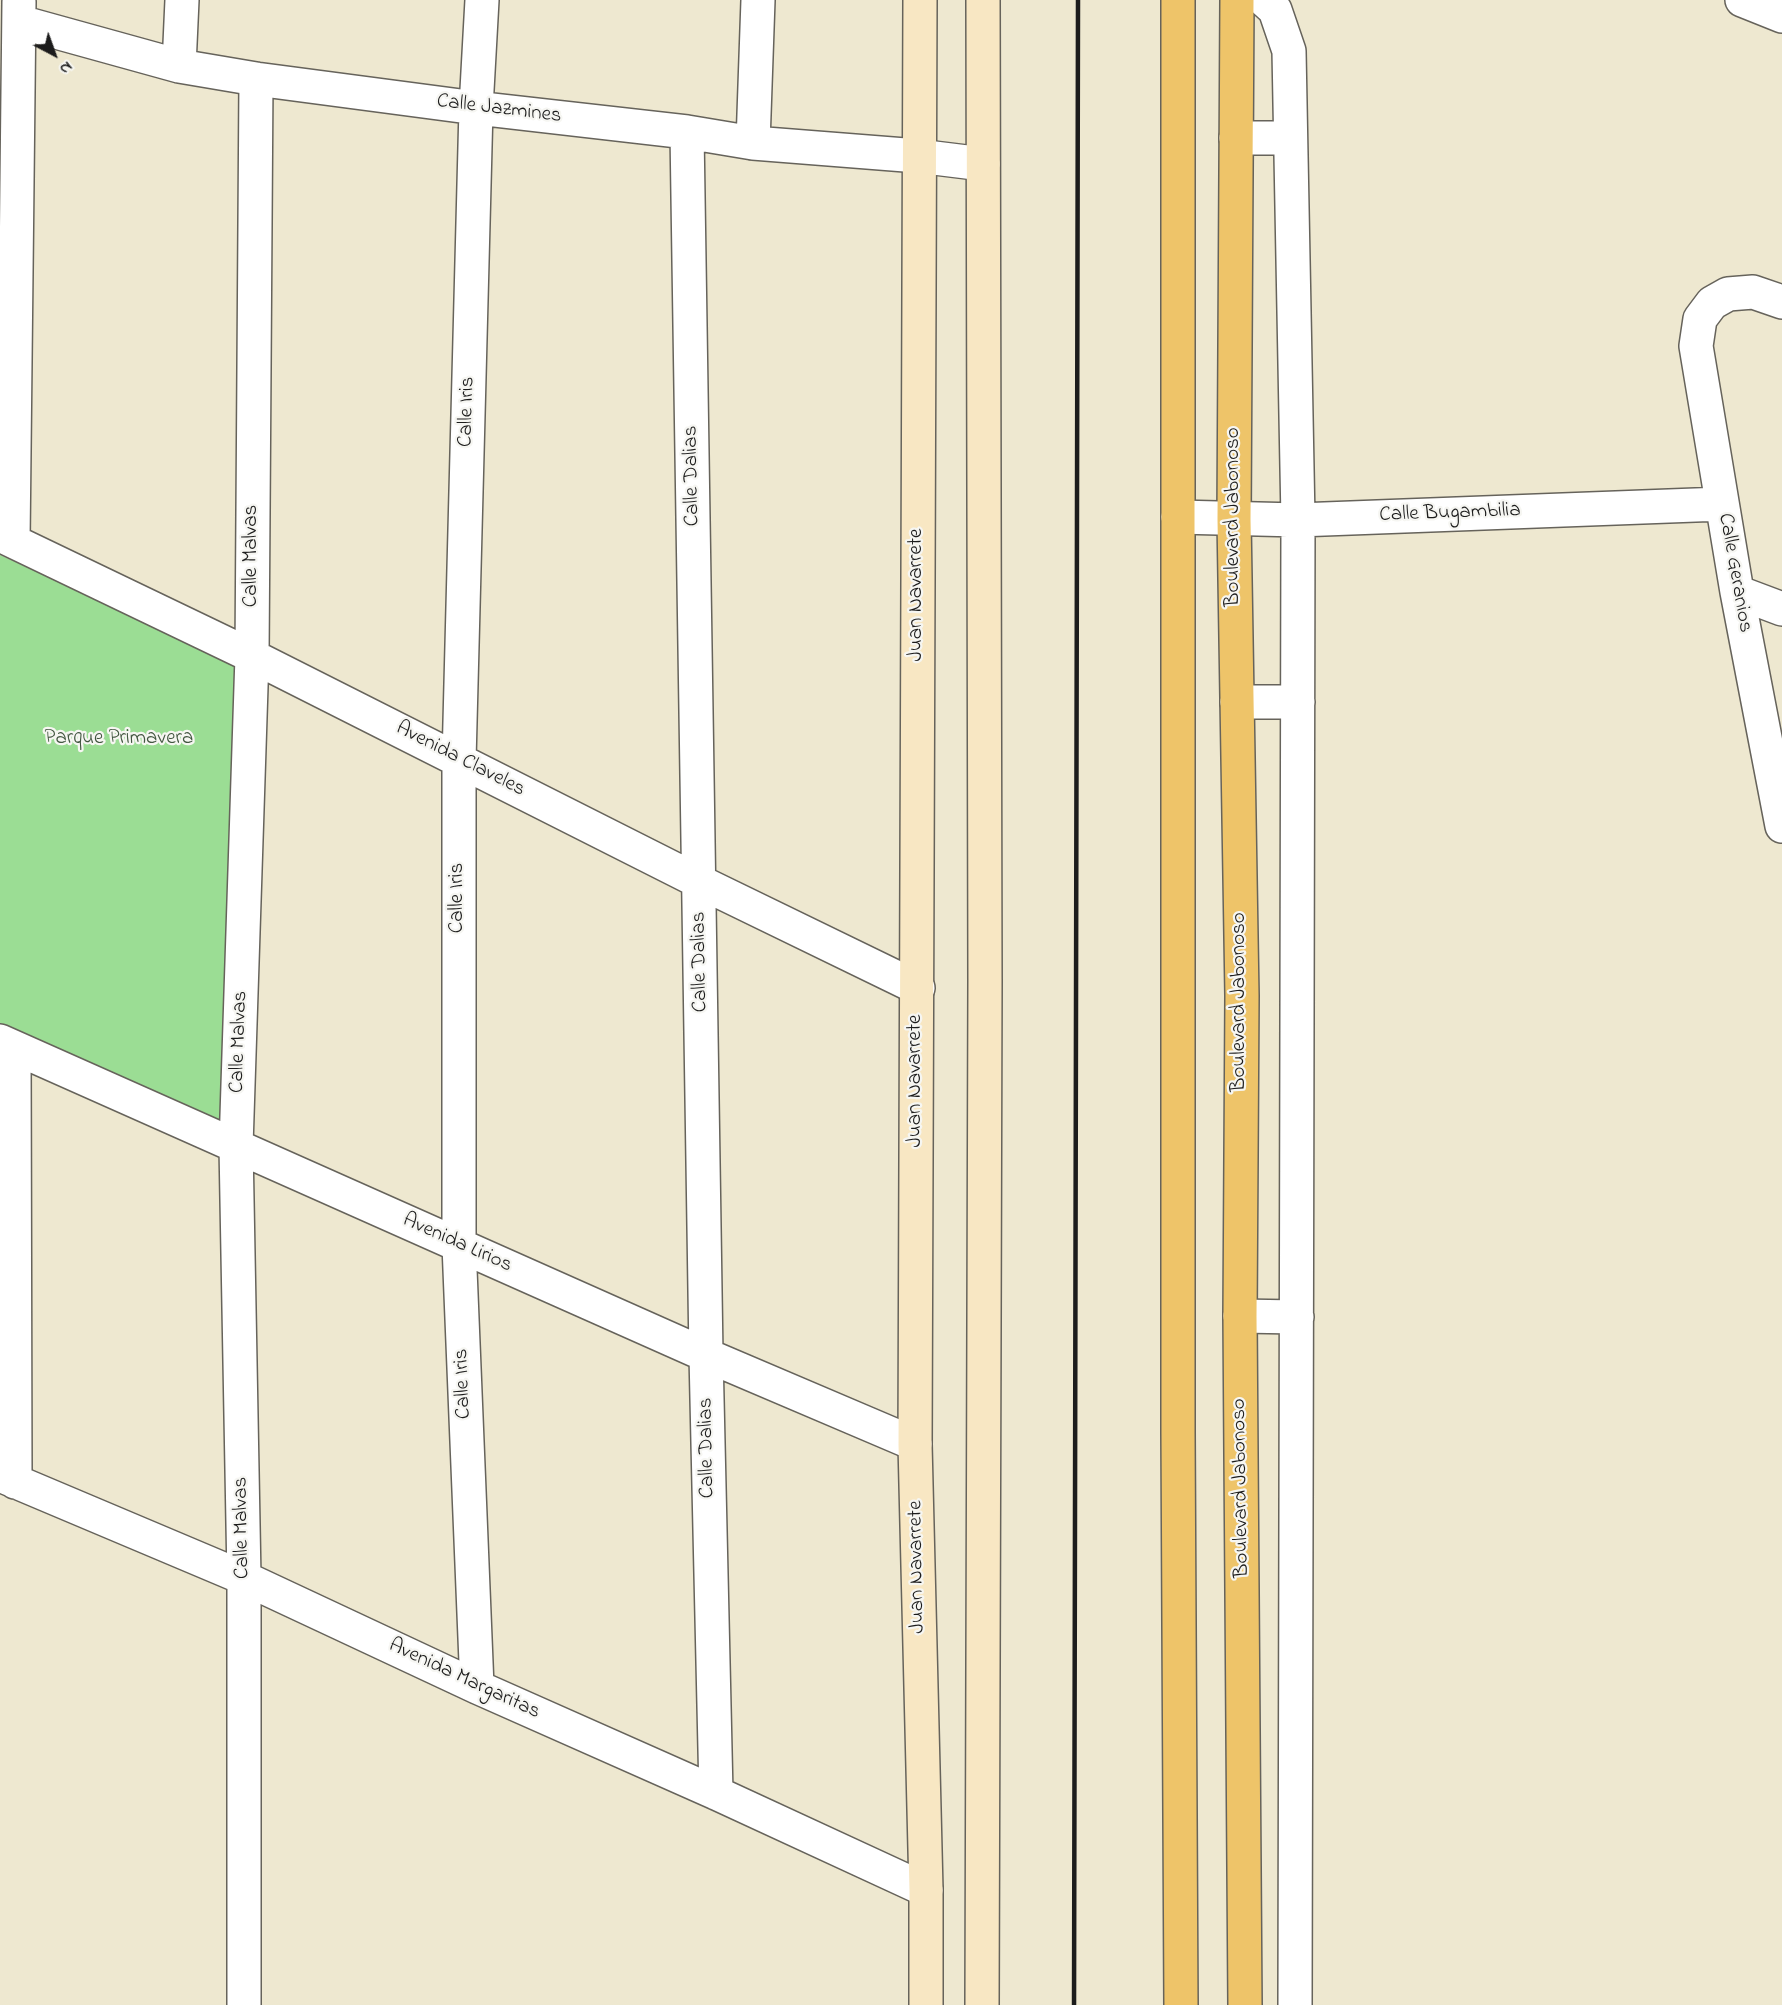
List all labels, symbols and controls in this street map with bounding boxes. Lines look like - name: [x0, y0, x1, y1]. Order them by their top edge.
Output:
- north arrow: [24, 24, 84, 84]
- text: N: [54, 55, 78, 80]
- street label: Calle Jazmines: [435, 90, 563, 130]
- street label: Calle Iris: [454, 376, 482, 448]
- street label: Calle Dalias: [680, 425, 706, 527]
- street label: Boulevard Jabonoso: [1222, 427, 1248, 607]
- street label: Calle Bugambilia: [1379, 499, 1521, 529]
- street label: Calle Malvas: [240, 505, 266, 607]
- street label: Calle Geranios: [1711, 511, 1757, 635]
- street label: Juan Navarrete: [905, 529, 931, 661]
- street label: Avenida Claveles: [391, 717, 529, 803]
- park label: Parque Primavera: [45, 727, 193, 753]
- street label: Calle Iris: [446, 863, 472, 933]
- street label: Calle Dalias: [688, 911, 714, 1013]
- street label: Boulevard Jabonoso: [1228, 912, 1254, 1092]
- street label: Calle Malvas: [226, 990, 254, 1094]
- street label: Juan Navarrete: [904, 1015, 930, 1147]
- street label: Avenida Lirios: [398, 1209, 516, 1279]
- street label: Calle Iris: [450, 1348, 478, 1420]
- street label: Calle Dalias: [695, 1397, 721, 1499]
- street label: Boulevard Jabonoso: [1228, 1398, 1256, 1578]
- street label: Calle Malvas: [230, 1477, 256, 1579]
- street label: Juan Navarrete: [904, 1500, 932, 1634]
- street label: Avenida Margaritas: [384, 1634, 544, 1726]

